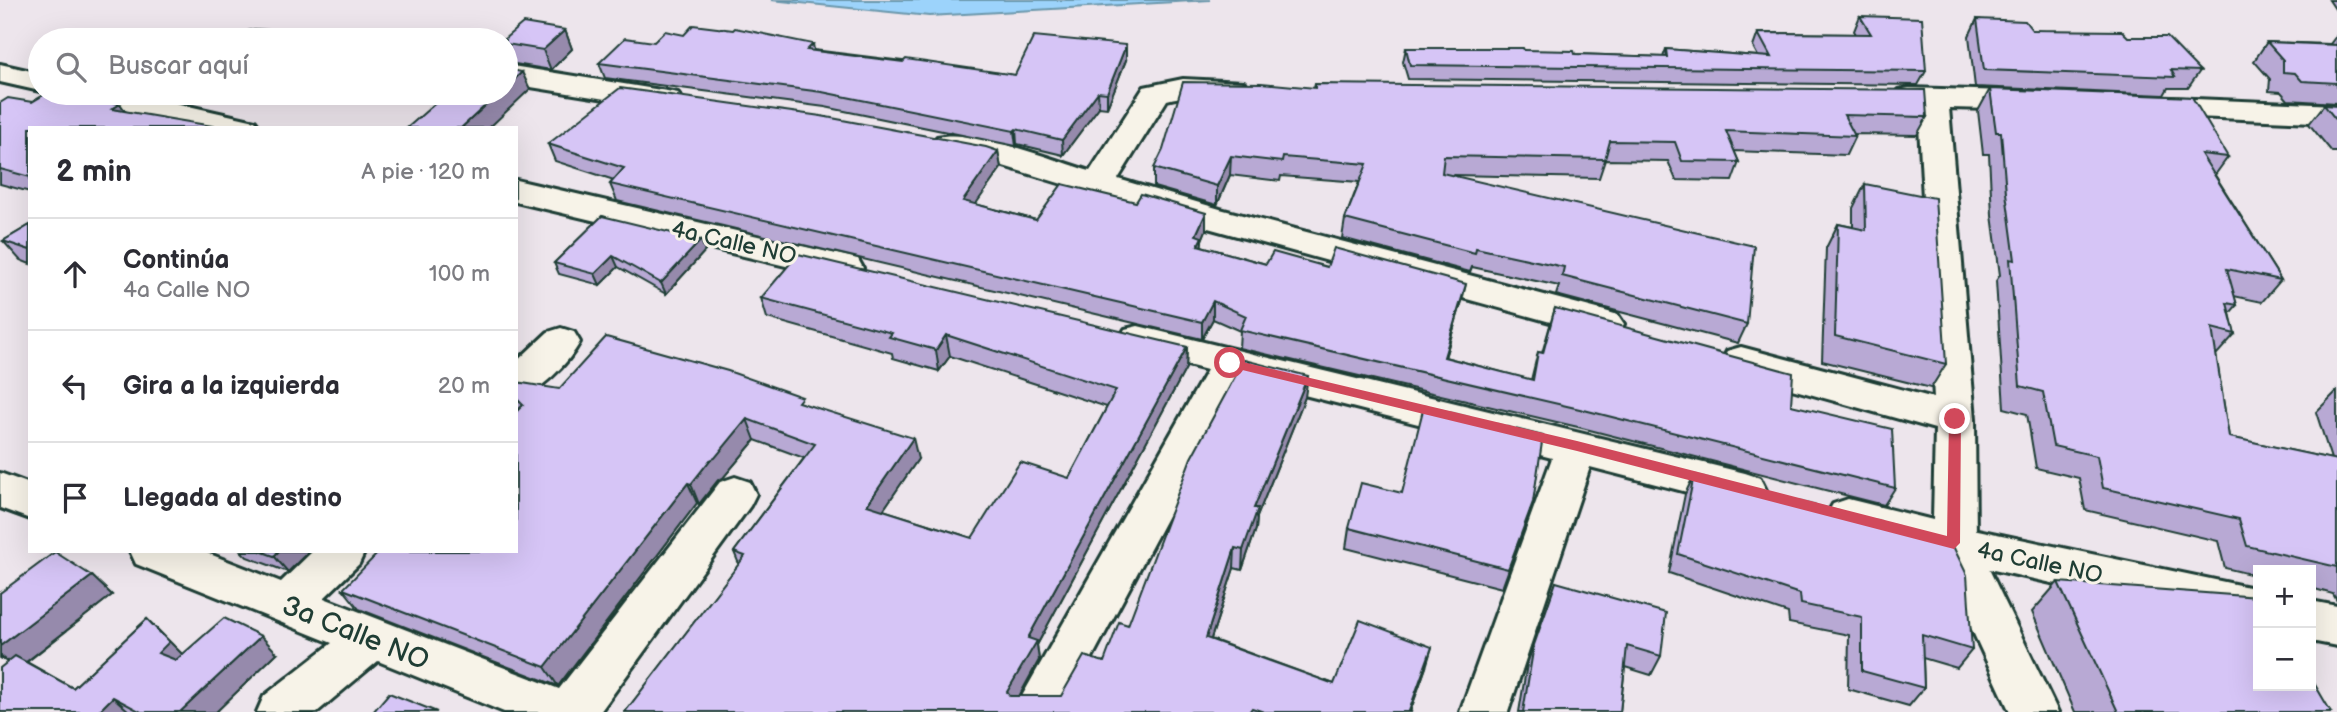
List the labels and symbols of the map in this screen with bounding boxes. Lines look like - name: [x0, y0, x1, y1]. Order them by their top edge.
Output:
- street label: 4a Calle NO: [669, 215, 799, 271]
- route start: [1214, 347, 1245, 378]
- route end: [1939, 403, 1970, 434]
- street label: 4a Calle NO: [1975, 536, 2105, 590]
- street label: 3a Calle NO: [277, 589, 434, 678]

